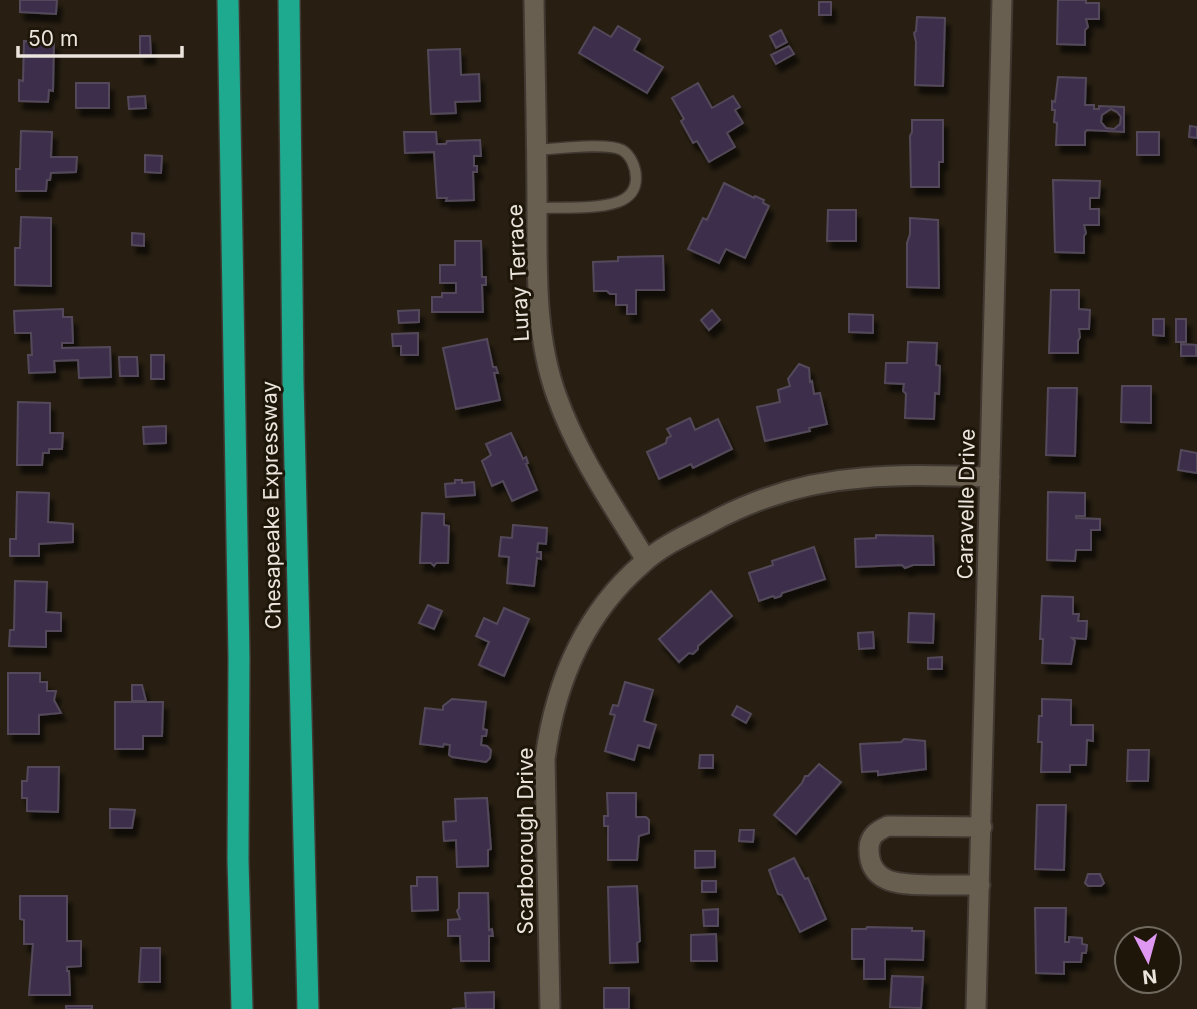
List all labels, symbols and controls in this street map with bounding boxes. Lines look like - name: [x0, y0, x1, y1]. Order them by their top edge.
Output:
- scale bar: [18, 14, 182, 58]
- text: 50 m: [28, 26, 78, 51]
- street label: Luray Terrace: [502, 204, 534, 342]
- street label: Chesapeake Expressway: [256, 380, 286, 629]
- street label: Caravelle Drive: [952, 428, 980, 580]
- street label: Scarborough Drive: [513, 747, 538, 935]
- north arrow: [1113, 925, 1183, 995]
- text: N: [1141, 964, 1158, 989]

